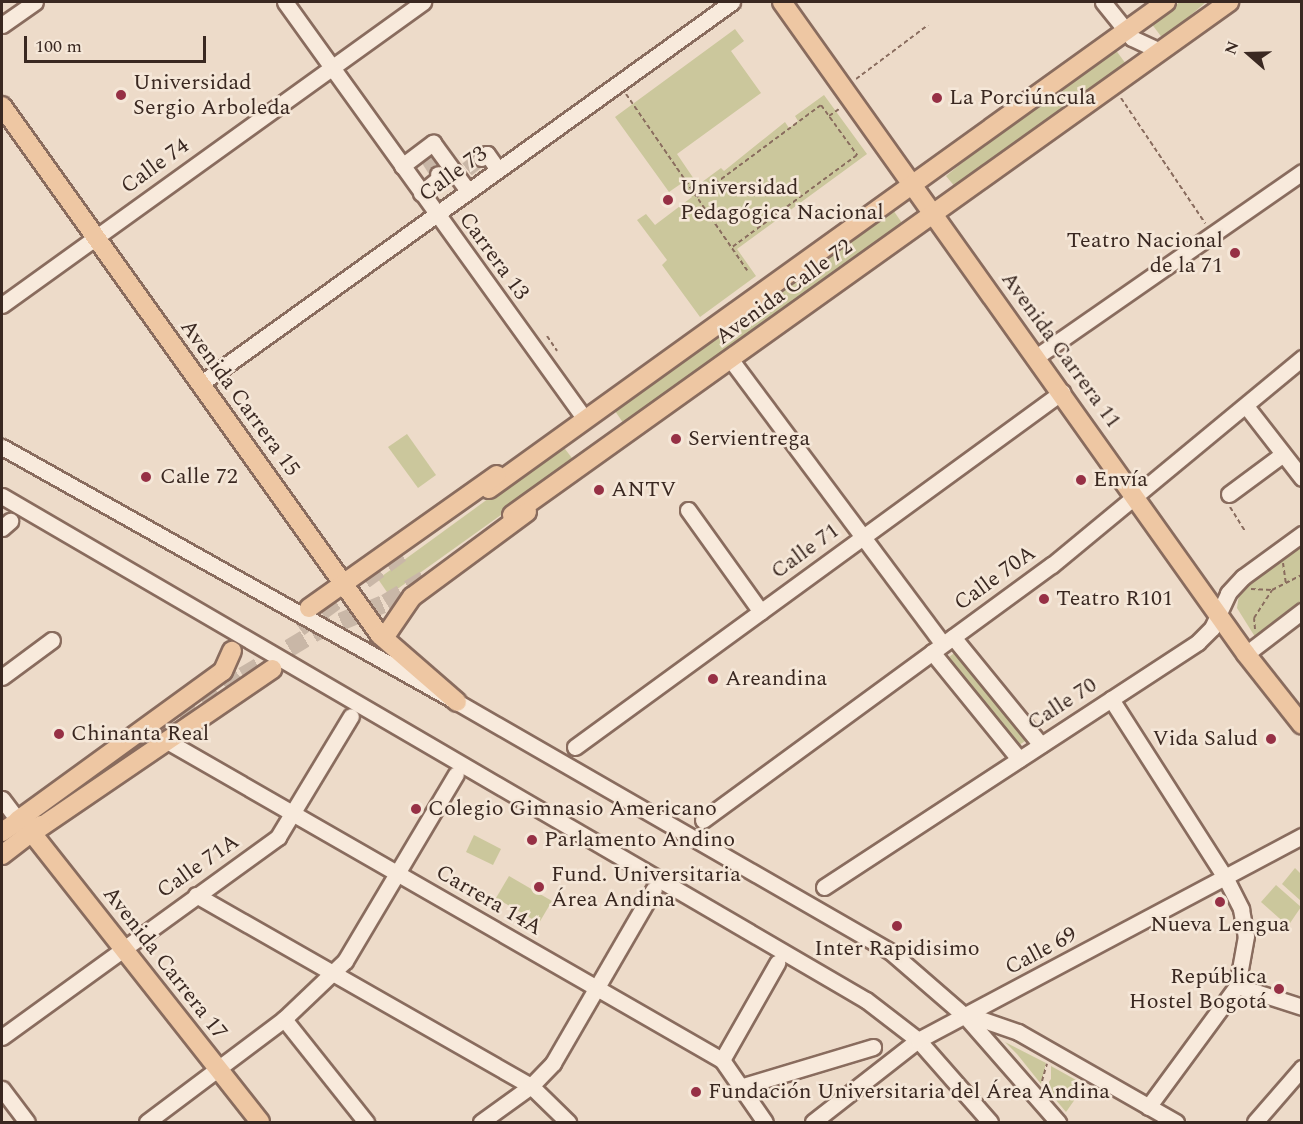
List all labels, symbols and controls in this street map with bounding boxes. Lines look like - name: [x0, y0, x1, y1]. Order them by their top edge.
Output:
- scale bar: [27, 24, 208, 62]
- north arrow: [1219, 24, 1279, 84]
- text: 100 m: [35, 33, 82, 60]
- text: N: [1219, 38, 1246, 58]
- place label: Universidad Sergio Arboleda: [133, 69, 290, 120]
- place label: La Porciúncula: [949, 85, 1096, 111]
- marker: Universidad Sergio Arboleda: [114, 88, 128, 102]
- marker: La Porciúncula: [930, 91, 944, 105]
- street label: Calle 74: [116, 132, 194, 200]
- street label: Calle 73: [414, 140, 492, 208]
- place label: Universidad Pedagógica Nacional: [680, 174, 884, 226]
- marker: Universidad Pedagógica Nacional: [661, 193, 675, 207]
- street label: Carrera 13: [453, 207, 535, 305]
- place label: Teatro Nacional de la 71: [1066, 227, 1223, 278]
- street label: Avenida Calle 72: [710, 234, 858, 350]
- marker: Teatro Nacional de la 71: [1228, 246, 1242, 260]
- street label: Avenida Carrera 11: [995, 267, 1127, 433]
- street label: Avenida Carrera 15: [174, 315, 306, 481]
- place label: Servientrega: [688, 426, 810, 452]
- marker: Servientrega: [669, 432, 683, 446]
- place label: Calle 72: [160, 464, 238, 490]
- place label: Envía: [1093, 467, 1148, 493]
- marker: Calle 72: [137, 468, 155, 486]
- marker: Envía: [1074, 473, 1088, 487]
- place label: ANTV: [611, 477, 676, 503]
- marker: ANTV: [592, 483, 606, 497]
- street label: Calle 71: [766, 517, 844, 585]
- street label: Calle 70A: [949, 540, 1041, 616]
- place label: Teatro R101: [1056, 586, 1173, 612]
- marker: Teatro R101: [1037, 592, 1051, 606]
- place label: Areandina: [725, 666, 827, 692]
- marker: Areandina: [706, 672, 720, 686]
- street label: Calle 70: [1022, 672, 1102, 736]
- place label: Chinanta Real: [71, 721, 209, 747]
- place label: Vida Salud: [1152, 726, 1258, 752]
- marker: Chinanta Real: [52, 727, 66, 741]
- marker: Vida Salud: [1262, 730, 1280, 748]
- place label: Colegio Gimnasio Americano: [428, 796, 717, 822]
- marker: Colegio Gimnasio Americano: [409, 802, 423, 816]
- place label: Parlamento Andino: [544, 827, 735, 853]
- street label: Calle 71A: [152, 828, 244, 904]
- marker: Parlamento Andino: [525, 833, 539, 847]
- street label: Carrera 14A: [431, 859, 547, 941]
- place label: Fund. Universitaria Área Andina: [551, 861, 741, 912]
- marker: Fund. Universitaria Área Andina: [532, 880, 546, 894]
- street label: Avenida Carrera 17: [97, 881, 233, 1045]
- marker: Nueva Lengua: [1213, 895, 1227, 909]
- place label: Nueva Lengua: [1150, 912, 1290, 938]
- marker: Inter Rapidisimo: [890, 919, 904, 933]
- street label: Calle 69: [1000, 921, 1082, 981]
- place label: Inter Rapidisimo: [814, 936, 980, 962]
- place label: República Hostel Bogotá: [1129, 963, 1267, 1014]
- marker: República Hostel Bogotá: [1272, 982, 1286, 996]
- place label: Fundación Universitaria del Área Andina: [708, 1079, 1110, 1105]
- marker: Fundación Universitaria del Área Andina: [689, 1085, 703, 1099]

